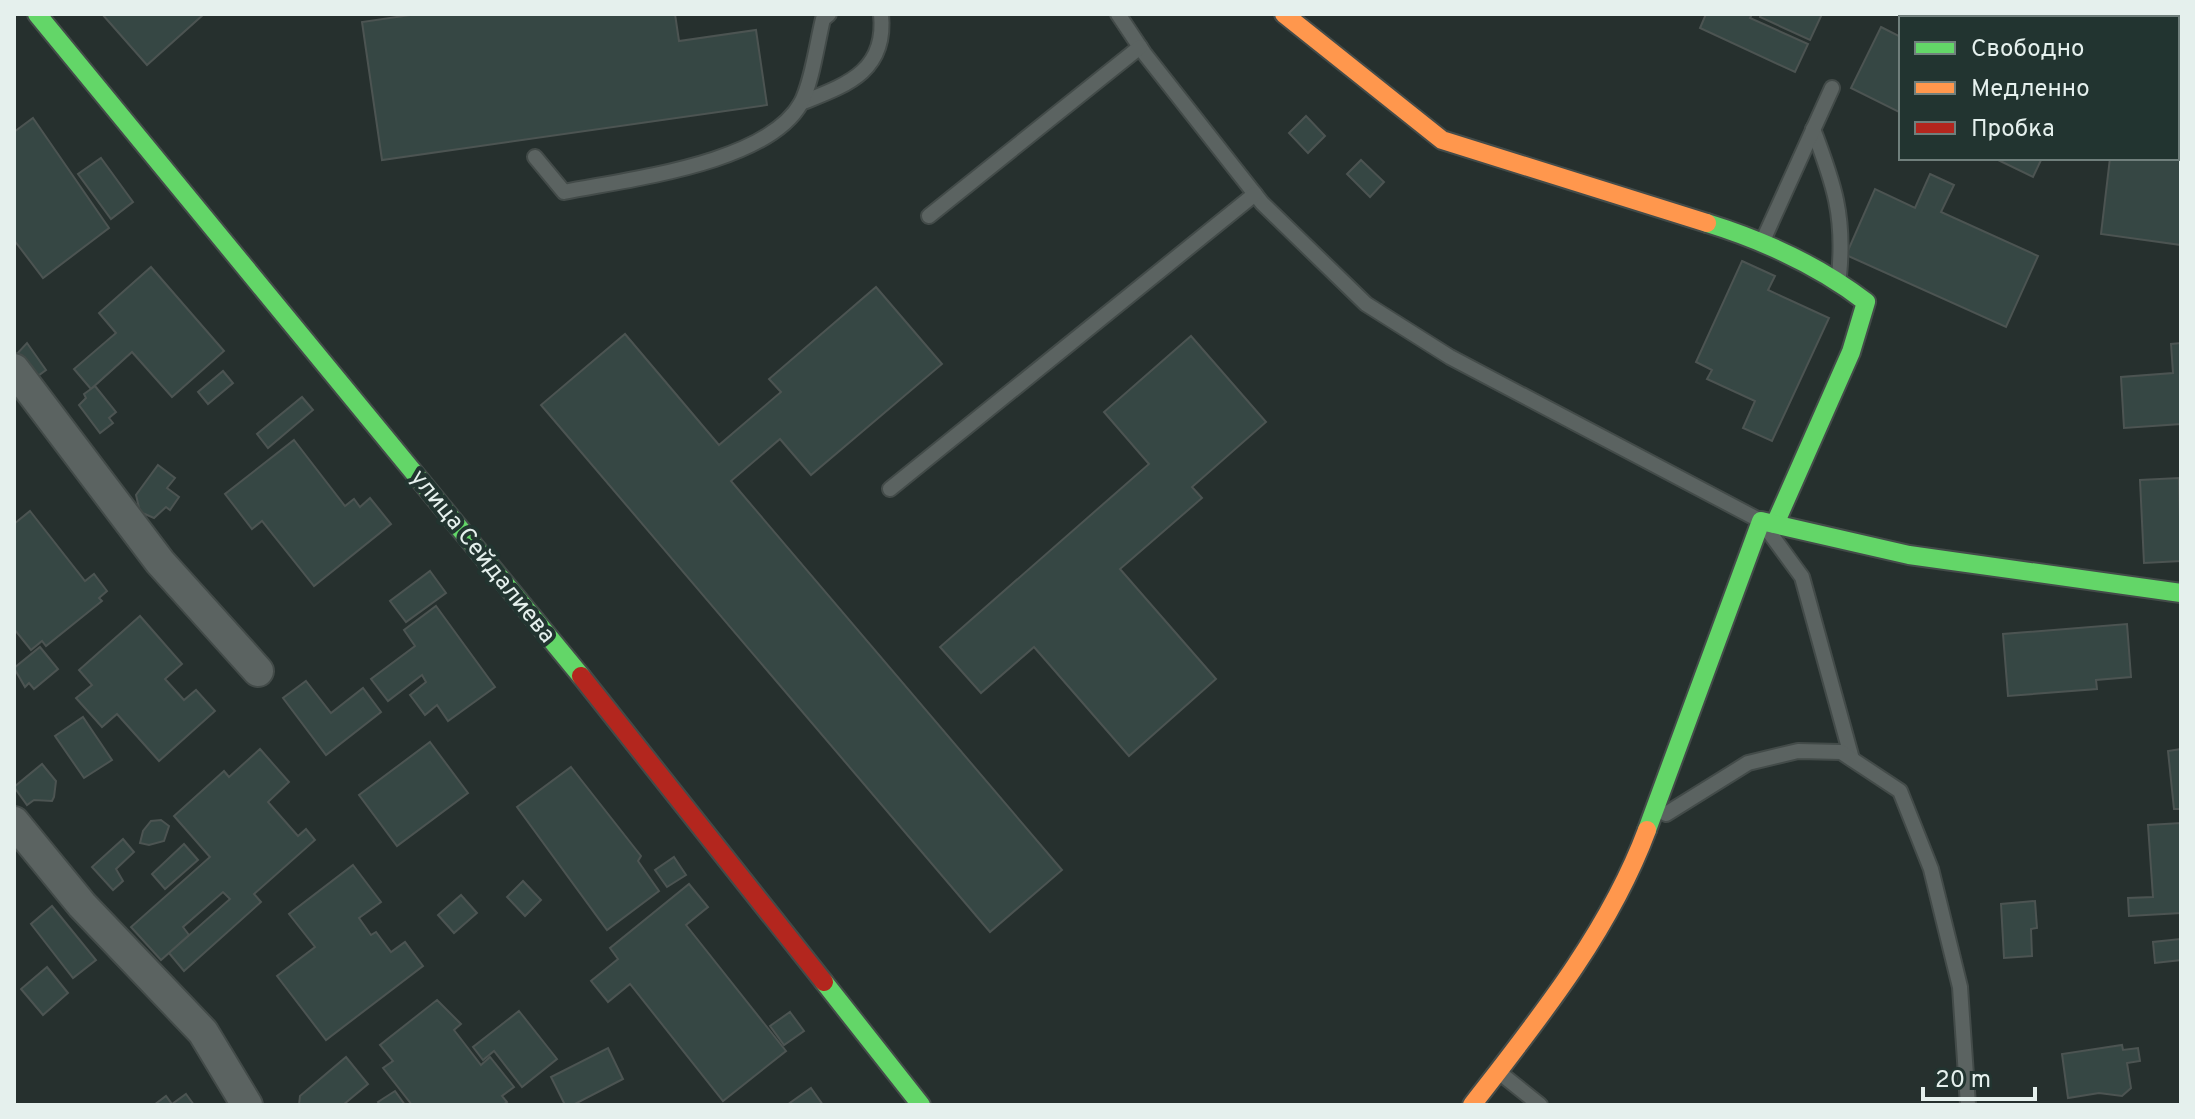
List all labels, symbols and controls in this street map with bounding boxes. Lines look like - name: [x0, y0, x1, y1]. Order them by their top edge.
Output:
- legend: [1899, 16, 2179, 160]
- text: Свободно: [1971, 35, 2084, 65]
- text: Медленно: [1971, 75, 2090, 105]
- text: Пробка: [1971, 115, 2055, 145]
- street label: улица Сейдалиева: [403, 464, 561, 650]
- scale bar: [1923, 1051, 2035, 1101]
- text: 20 m: [1935, 1066, 1991, 1096]

